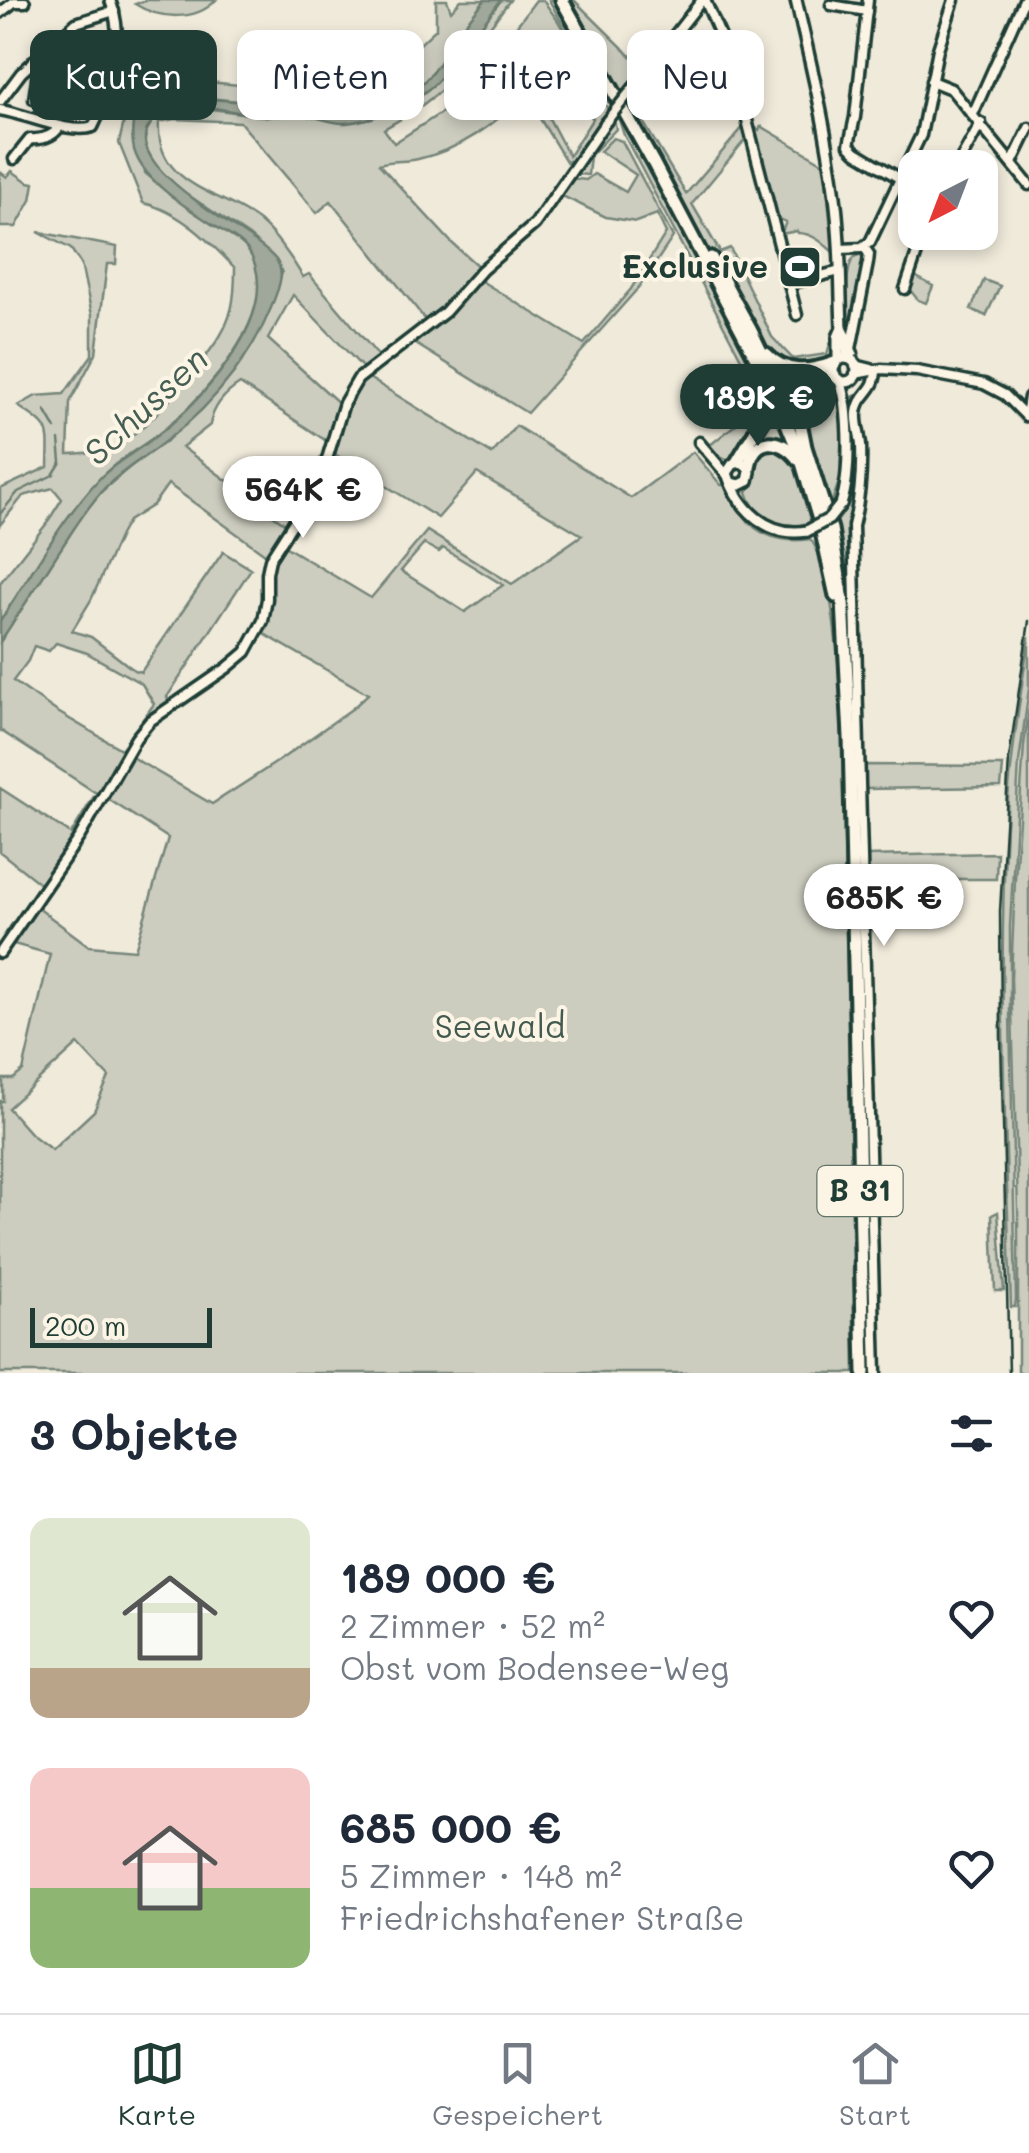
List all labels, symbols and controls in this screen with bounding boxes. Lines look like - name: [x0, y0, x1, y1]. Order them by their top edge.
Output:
- chip: Kaufen: [30, 30, 217, 120]
- chip: Mieten: [237, 30, 424, 120]
- chip: Filter: [444, 30, 607, 120]
- chip: Neu: [627, 30, 764, 120]
- north arrow: [898, 150, 998, 250]
- map controls: [898, 150, 998, 250]
- place label: Exclusive: [621, 244, 768, 286]
- sports icon: Exclusive: [777, 244, 823, 290]
- water label: Schussen: [73, 335, 217, 474]
- pin: 189K €: [677, 364, 839, 449]
- text: 189K €: [702, 375, 814, 417]
- pin: 564K €: [222, 456, 384, 541]
- text: 564K €: [245, 467, 361, 509]
- pin: 685K €: [803, 864, 965, 949]
- text: 685K €: [826, 875, 942, 917]
- park label: Seewald: [435, 1004, 565, 1046]
- road number: B 31: [818, 1166, 902, 1216]
- scale bar: [30, 1303, 212, 1348]
- text: 200 m: [45, 1307, 126, 1343]
- text: 3 Objekte: [30, 1406, 238, 1461]
- icon: filters: [944, 1406, 999, 1461]
- text: 189 000 €: [340, 1549, 555, 1604]
- icon: home: [110, 1558, 230, 1678]
- icon: heart: [944, 1591, 999, 1646]
- text: 2 Zimmer · 52 m²: [340, 1604, 605, 1646]
- text: Obst vom Bodensee-Weg: [340, 1646, 729, 1688]
- text: 685 000 €: [340, 1799, 561, 1854]
- icon: home: [110, 1808, 230, 1928]
- icon: heart: [944, 1841, 999, 1896]
- text: 5 Zimmer · 148 m²: [340, 1854, 622, 1896]
- text: Friedrichshafener Straße: [340, 1896, 744, 1938]
- tab: Karte: [118, 2036, 196, 2132]
- tab: Gespeichert: [432, 2036, 603, 2132]
- tab: Start: [839, 2036, 911, 2132]

